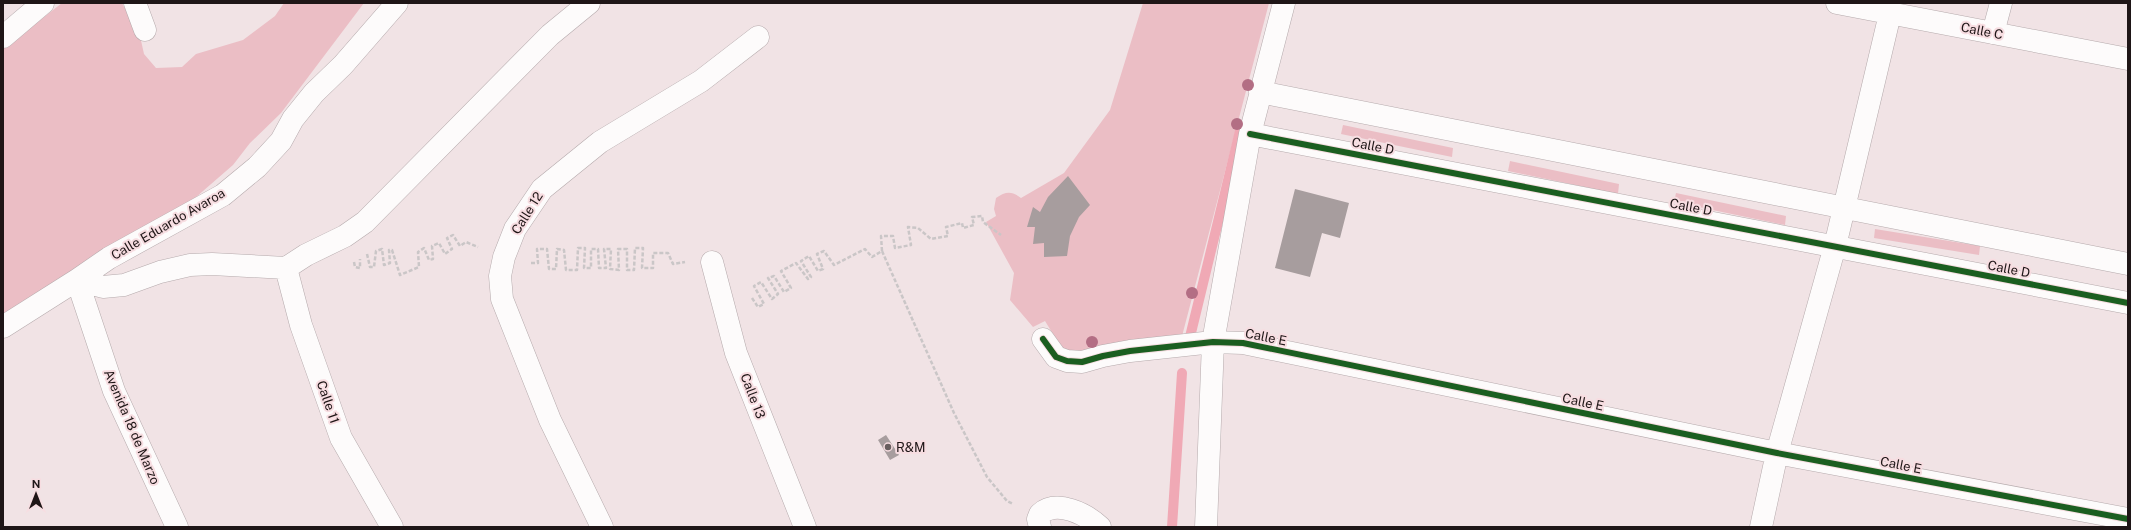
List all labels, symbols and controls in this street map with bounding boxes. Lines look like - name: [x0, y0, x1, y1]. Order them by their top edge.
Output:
- street label: Calle C: [1960, 20, 2004, 42]
- street label: Calle D: [1351, 135, 1395, 157]
- street label: Calle Eduardo Avaroa: [108, 185, 228, 263]
- street label: Calle 12: [508, 189, 546, 237]
- street label: Calle D: [1669, 196, 1713, 218]
- street label: Calle D: [1987, 258, 2031, 280]
- street label: Calle E: [1244, 326, 1288, 348]
- street label: Avenida 18 de Marzo: [101, 367, 163, 487]
- street label: Calle 13: [738, 371, 768, 421]
- street label: Calle 11: [314, 379, 342, 425]
- street label: Calle E: [1561, 390, 1605, 414]
- place label: R&M: [896, 440, 926, 455]
- marker: R&M: [883, 442, 893, 452]
- street label: Calle E: [1879, 454, 1923, 476]
- north arrow: [16, 474, 56, 514]
- text: N: [32, 478, 40, 490]

